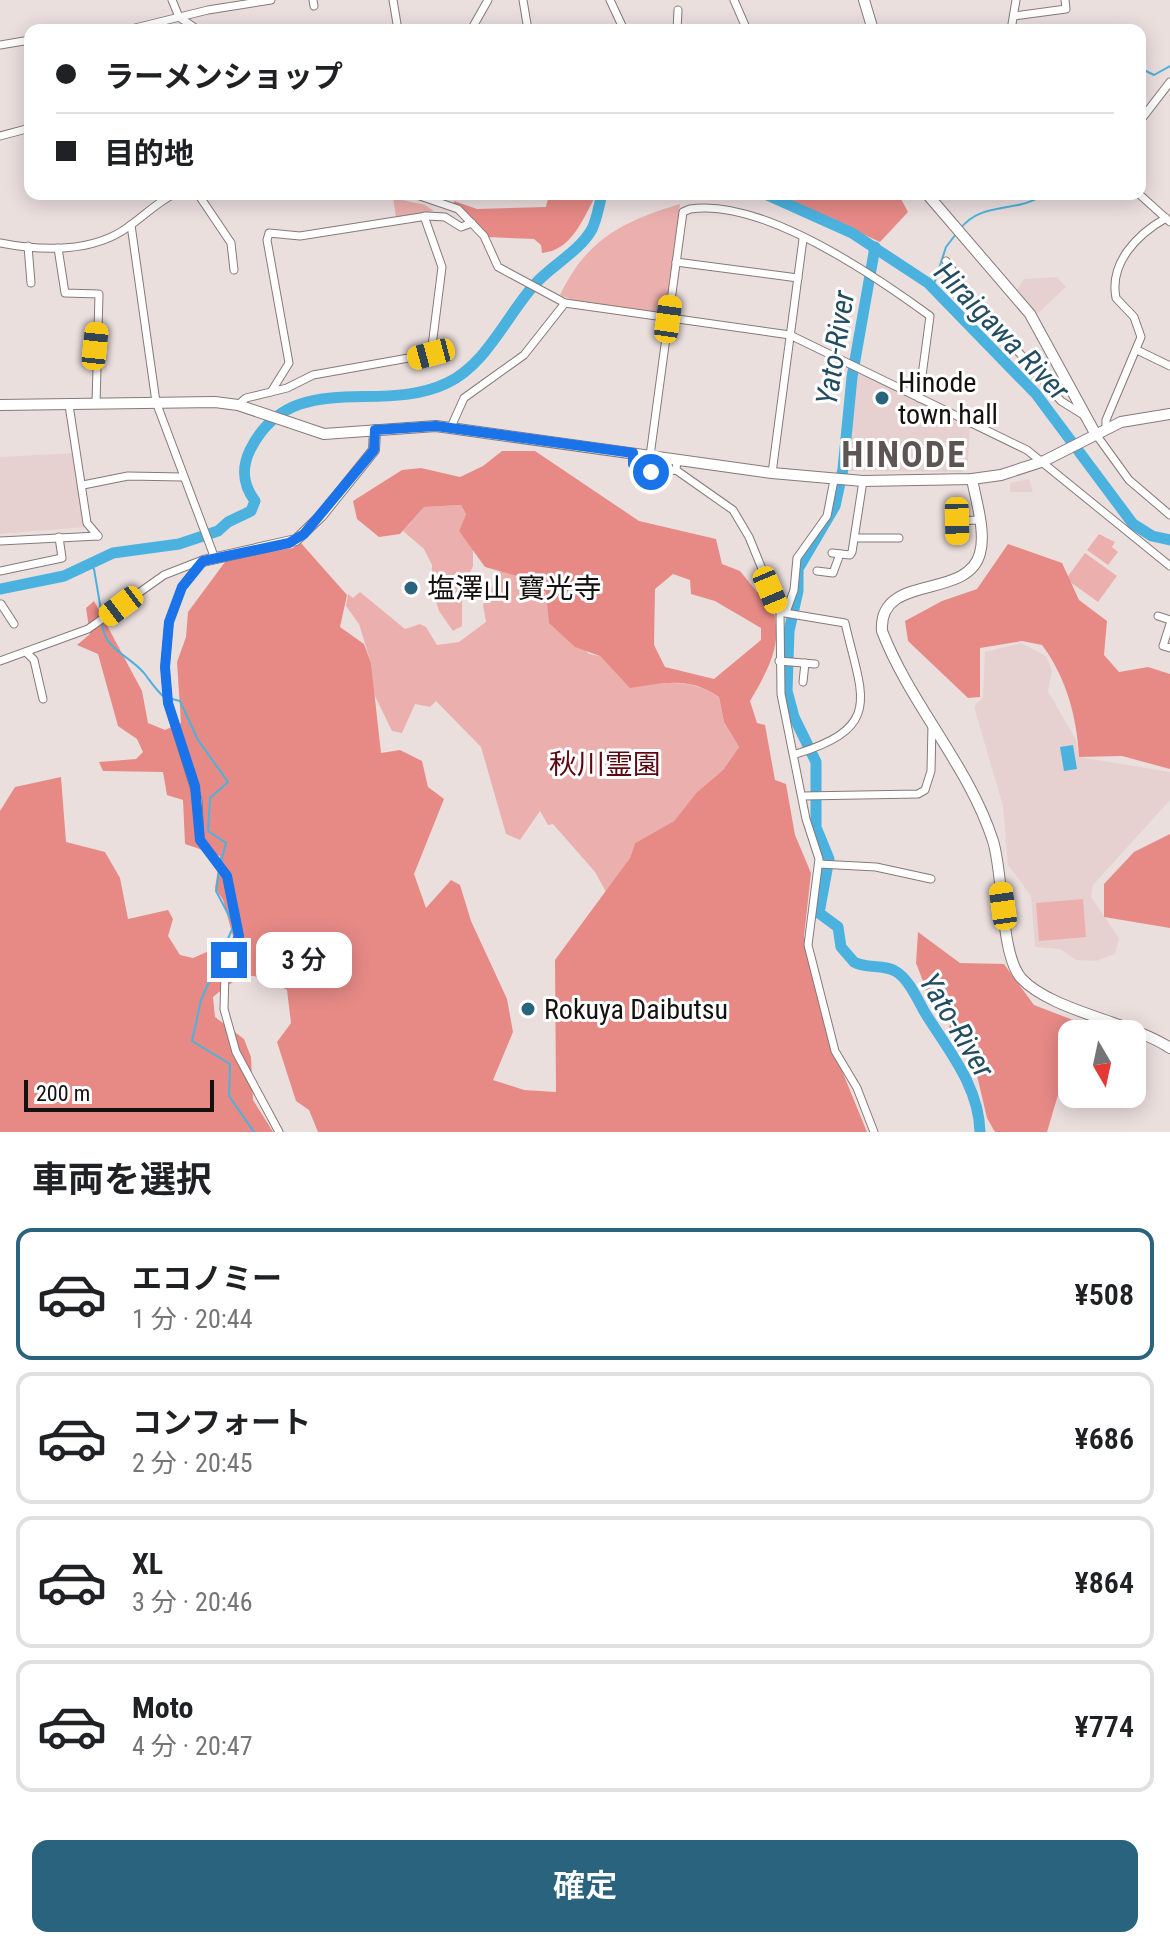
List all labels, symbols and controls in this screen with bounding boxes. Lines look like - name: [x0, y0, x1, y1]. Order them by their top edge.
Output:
- text: ラーメンショップ: [104, 59, 343, 94]
- text: 目的地: [104, 136, 194, 171]
- water label: Hiraigawa River: [927, 255, 1077, 408]
- water label: Yato-River: [809, 287, 861, 408]
- car: [653, 294, 683, 344]
- car: [81, 321, 109, 371]
- car: [405, 336, 457, 372]
- place label: Hinode town hall: [898, 366, 998, 431]
- marker: Hinode town hall: [873, 389, 891, 407]
- district label: HINODE: [841, 434, 967, 476]
- route start: [633, 454, 669, 490]
- car: [945, 497, 969, 545]
- car: [750, 563, 790, 617]
- place label: 塩澤山 寶光寺: [427, 572, 601, 605]
- marker: 塩澤山 寶光寺: [402, 579, 420, 597]
- car: [95, 582, 147, 630]
- park label: 秋川霊園: [549, 748, 661, 781]
- car: [988, 881, 1018, 931]
- callout: 3 分: [257, 932, 353, 988]
- route end: [211, 942, 247, 978]
- text: 3 分: [281, 945, 327, 975]
- water label: Yato-River: [912, 967, 1002, 1084]
- place label: Rokuya Daibutsu: [544, 993, 728, 1026]
- marker: Rokuya Daibutsu: [519, 1000, 537, 1018]
- north arrow: [1058, 1020, 1146, 1108]
- map controls: [1058, 1020, 1146, 1108]
- scale bar: [24, 1076, 214, 1112]
- text: 200 m: [36, 1081, 90, 1106]
- text: 車両を選択: [32, 1159, 212, 1201]
- icon: car: [36, 1258, 108, 1330]
- text: エコノミー: [132, 1261, 282, 1296]
- text: ¥508: [1075, 1277, 1134, 1312]
- text: 1 分 · 20:44: [132, 1304, 252, 1334]
- icon: car: [36, 1402, 108, 1474]
- text: コンフォート: [132, 1405, 311, 1440]
- text: ¥686: [1075, 1421, 1134, 1456]
- text: 2 分 · 20:45: [132, 1448, 252, 1478]
- icon: car: [36, 1546, 108, 1618]
- text: XL: [132, 1546, 163, 1581]
- text: ¥864: [1075, 1565, 1134, 1600]
- text: 3 分 · 20:46: [132, 1587, 252, 1617]
- icon: car: [36, 1690, 108, 1762]
- text: Moto: [132, 1690, 193, 1725]
- text: ¥774: [1075, 1709, 1134, 1744]
- text: 4 分 · 20:47: [132, 1731, 252, 1761]
- button: 確定: [32, 1840, 1138, 1932]

